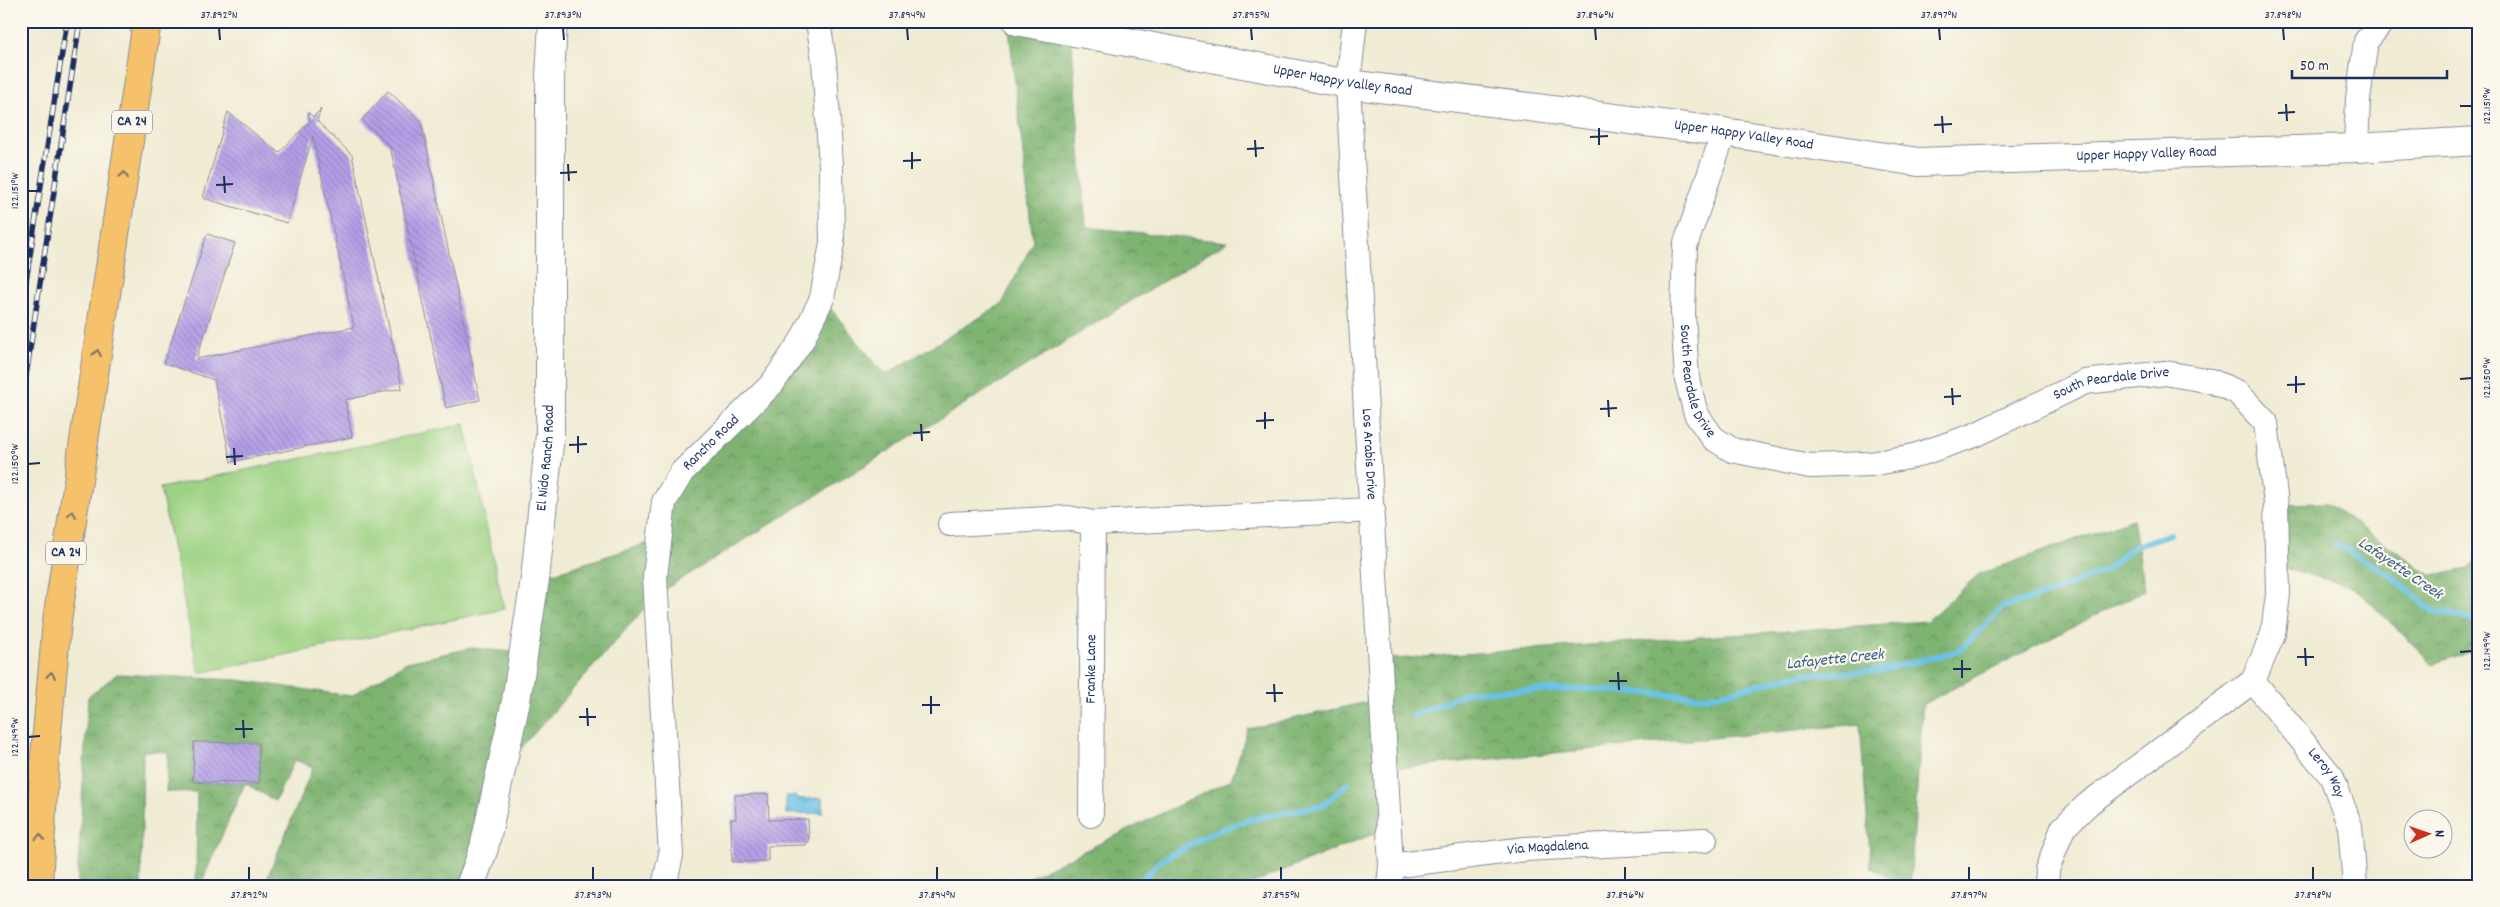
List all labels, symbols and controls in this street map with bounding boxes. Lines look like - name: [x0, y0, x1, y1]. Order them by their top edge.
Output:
- text: 37.892°N: [200, 7, 238, 24]
- text: 37.893°N: [544, 7, 582, 24]
- text: 37.894°N: [889, 7, 926, 24]
- text: 37.895°N: [1232, 7, 1270, 24]
- text: 37.896°N: [1576, 7, 1614, 24]
- text: 37.897°N: [1921, 7, 1957, 24]
- text: 37.898°N: [2265, 7, 2301, 24]
- scale bar: [2292, 48, 2448, 80]
- text: 50 m: [2300, 56, 2329, 78]
- street label: Upper Happy Valley Road: [1271, 59, 1413, 103]
- text: 122.151°W: [2479, 88, 2496, 124]
- road number: CA 24: [112, 110, 152, 134]
- street label: Upper Happy Valley Road: [1673, 115, 1815, 157]
- street label: Upper Happy Valley Road: [2076, 141, 2217, 168]
- one-way arrow: [118, 171, 128, 180]
- text: 122.151°W: [7, 173, 24, 209]
- street label: South Peardale Drive: [1673, 324, 1721, 443]
- one-way arrow: [91, 349, 101, 358]
- text: 122.150°W: [2479, 358, 2496, 398]
- street label: South Peardale Drive: [2050, 362, 2171, 407]
- street label: El Nido Ranch Road: [531, 405, 561, 512]
- street label: Los Arabis Drive: [1355, 408, 1382, 501]
- street label: Rancho Road: [678, 410, 745, 476]
- text: 122.150°W: [7, 444, 24, 484]
- one-way arrow: [66, 509, 77, 517]
- water label: Lafayette Creek: [2353, 532, 2448, 607]
- road number: CA 24: [46, 542, 86, 564]
- text: 122.149°W: [2479, 631, 2496, 670]
- street label: Franke Lane: [1081, 634, 1103, 704]
- water label: Lafayette Creek: [1785, 643, 1886, 677]
- one-way arrow: [46, 671, 57, 679]
- text: 122.149°W: [7, 717, 24, 756]
- street label: Leroy Way: [2302, 743, 2350, 802]
- north arrow: [2402, 810, 2452, 860]
- text: N: [2429, 830, 2449, 838]
- one-way arrow: [35, 833, 45, 840]
- street label: Via Magdalena: [1506, 835, 1590, 862]
- text: 37.892°N: [230, 887, 268, 904]
- text: 37.893°N: [574, 887, 612, 904]
- text: 37.894°N: [919, 887, 956, 904]
- text: 37.895°N: [1262, 887, 1300, 904]
- text: 37.896°N: [1606, 887, 1644, 904]
- text: 37.897°N: [1951, 887, 1987, 904]
- text: 37.898°N: [2295, 887, 2331, 904]

